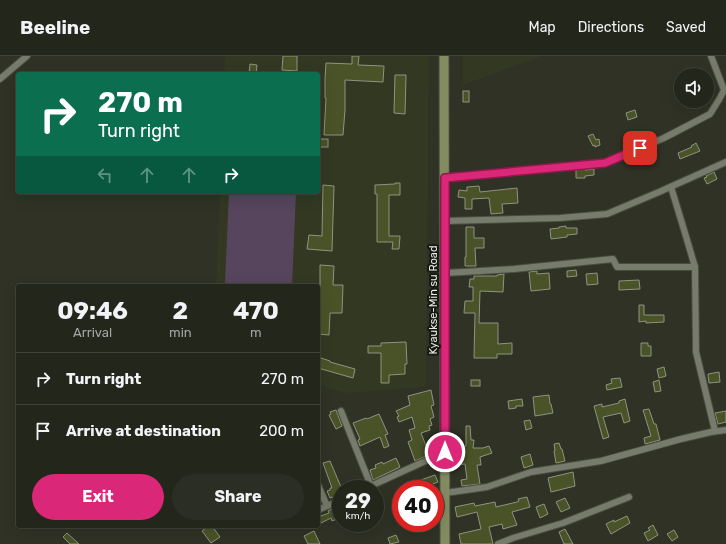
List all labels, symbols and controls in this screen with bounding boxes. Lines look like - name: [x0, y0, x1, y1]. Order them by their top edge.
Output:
- text: Beeline: [20, 16, 90, 39]
- text: Map: [529, 19, 556, 36]
- text: Directions: [578, 19, 644, 36]
- text: Saved: [666, 19, 706, 36]
- map controls: [674, 68, 714, 108]
- button: sound: [674, 68, 714, 108]
- text: 270 m: [98, 86, 183, 119]
- icon: right: [32, 88, 84, 140]
- text: Turn right: [98, 120, 180, 142]
- pin: [623, 131, 657, 165]
- icon: arrive: [629, 137, 651, 159]
- icon: left: [94, 164, 116, 186]
- icon: ahead: [136, 164, 158, 186]
- icon: ahead: [178, 164, 200, 186]
- icon: right: [220, 164, 242, 186]
- street label: Kyaukse-Min su Road: [427, 246, 440, 354]
- text: 09:46: [57, 297, 128, 325]
- text: 2: [173, 297, 188, 325]
- text: 470: [233, 297, 279, 325]
- text: Arrival: [73, 325, 112, 340]
- text: min: [169, 325, 192, 340]
- text: m: [250, 325, 262, 340]
- icon: right: [32, 368, 54, 390]
- text: Turn right: [66, 370, 141, 388]
- text: 270 m: [261, 370, 304, 388]
- icon: arrive: [32, 420, 54, 442]
- text: Arrive at destination: [66, 422, 221, 440]
- text: 200 m: [259, 422, 304, 440]
- position arrow: [424, 431, 466, 473]
- button: Exit: [32, 474, 164, 520]
- button: Share: [172, 474, 304, 520]
- speed limit sign: 40: [392, 480, 444, 532]
- text: 29: [345, 489, 371, 513]
- text: km/h: [346, 510, 370, 522]

